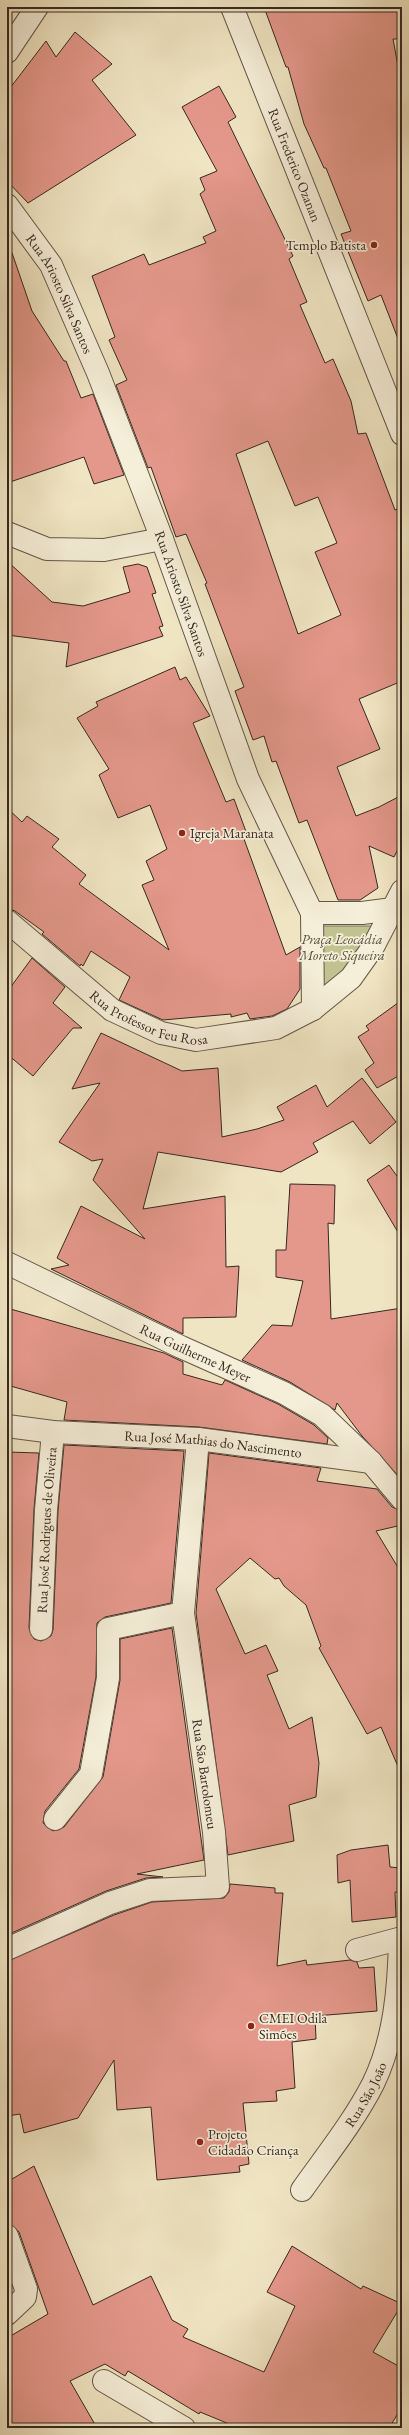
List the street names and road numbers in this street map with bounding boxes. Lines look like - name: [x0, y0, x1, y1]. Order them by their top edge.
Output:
- street label: Rua Frederico Ozanan: [264, 105, 326, 225]
- street label: Rua Ariosto Silva Santos: [22, 230, 98, 357]
- street label: Rua Ariosto Silva Santos: [151, 528, 212, 659]
- street label: Rua Professor Feu Rosa: [86, 986, 209, 1049]
- street label: Rua Guilherme Meyer: [137, 1320, 254, 1386]
- street label: Rua José Mathias do Nascimento: [124, 1426, 303, 1462]
- street label: Rua José Rodrigues de Oliveira: [33, 1446, 61, 1614]
- street label: Rua São Bartolomeu: [188, 1718, 222, 1831]
- street label: Rua São João: [341, 2059, 390, 2130]

